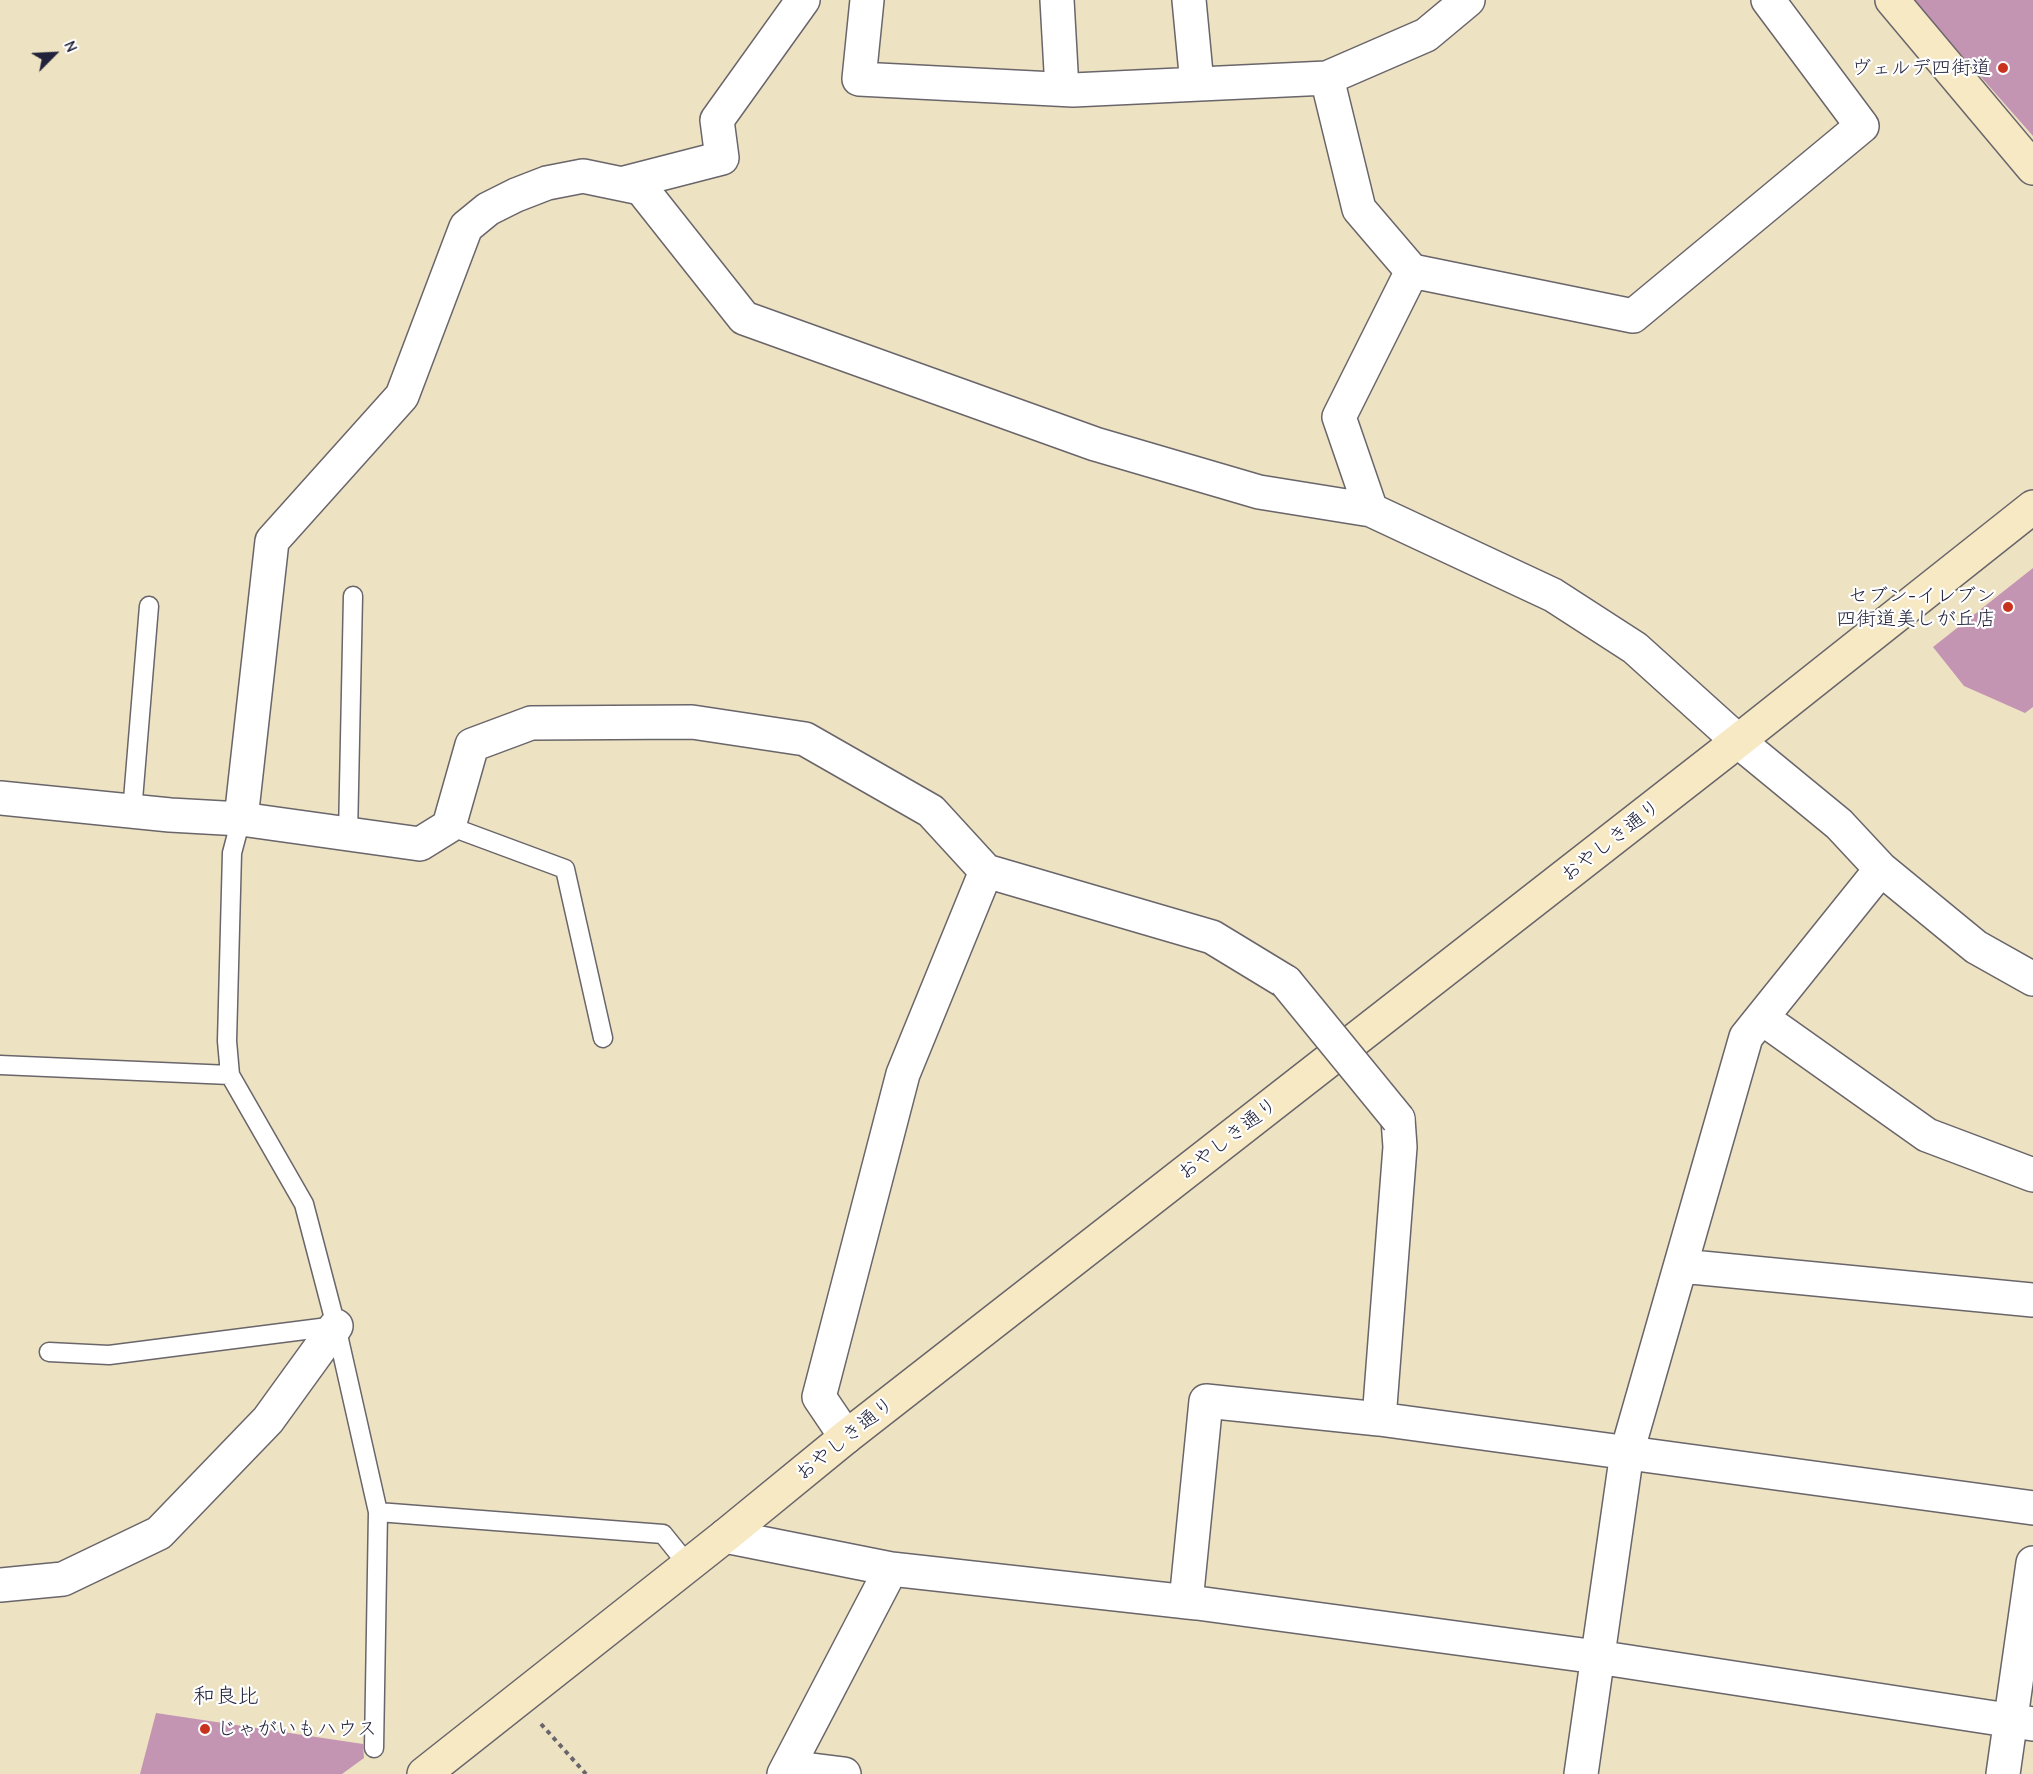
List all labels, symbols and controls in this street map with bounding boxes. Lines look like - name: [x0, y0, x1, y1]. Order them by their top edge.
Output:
- north arrow: [24, 24, 84, 84]
- text: N: [60, 38, 81, 55]
- place label: ヴェルデ四街道: [1851, 56, 1991, 80]
- marker: ヴェルデ四街道: [1996, 61, 2010, 75]
- place label: セブン-イレブン 四街道美しが丘店: [1836, 584, 1996, 631]
- marker: セブン-イレブン 四街道美しが丘店: [2001, 600, 2015, 614]
- street label: おやしき通り: [1556, 795, 1666, 887]
- street label: おやしき通り: [1173, 1093, 1283, 1185]
- street label: おやしき通り: [791, 1392, 899, 1486]
- district label: 和良比: [193, 1684, 259, 1710]
- place label: じゃがいもハウス: [217, 1717, 377, 1741]
- marker: じゃがいもハウス: [198, 1722, 212, 1736]

